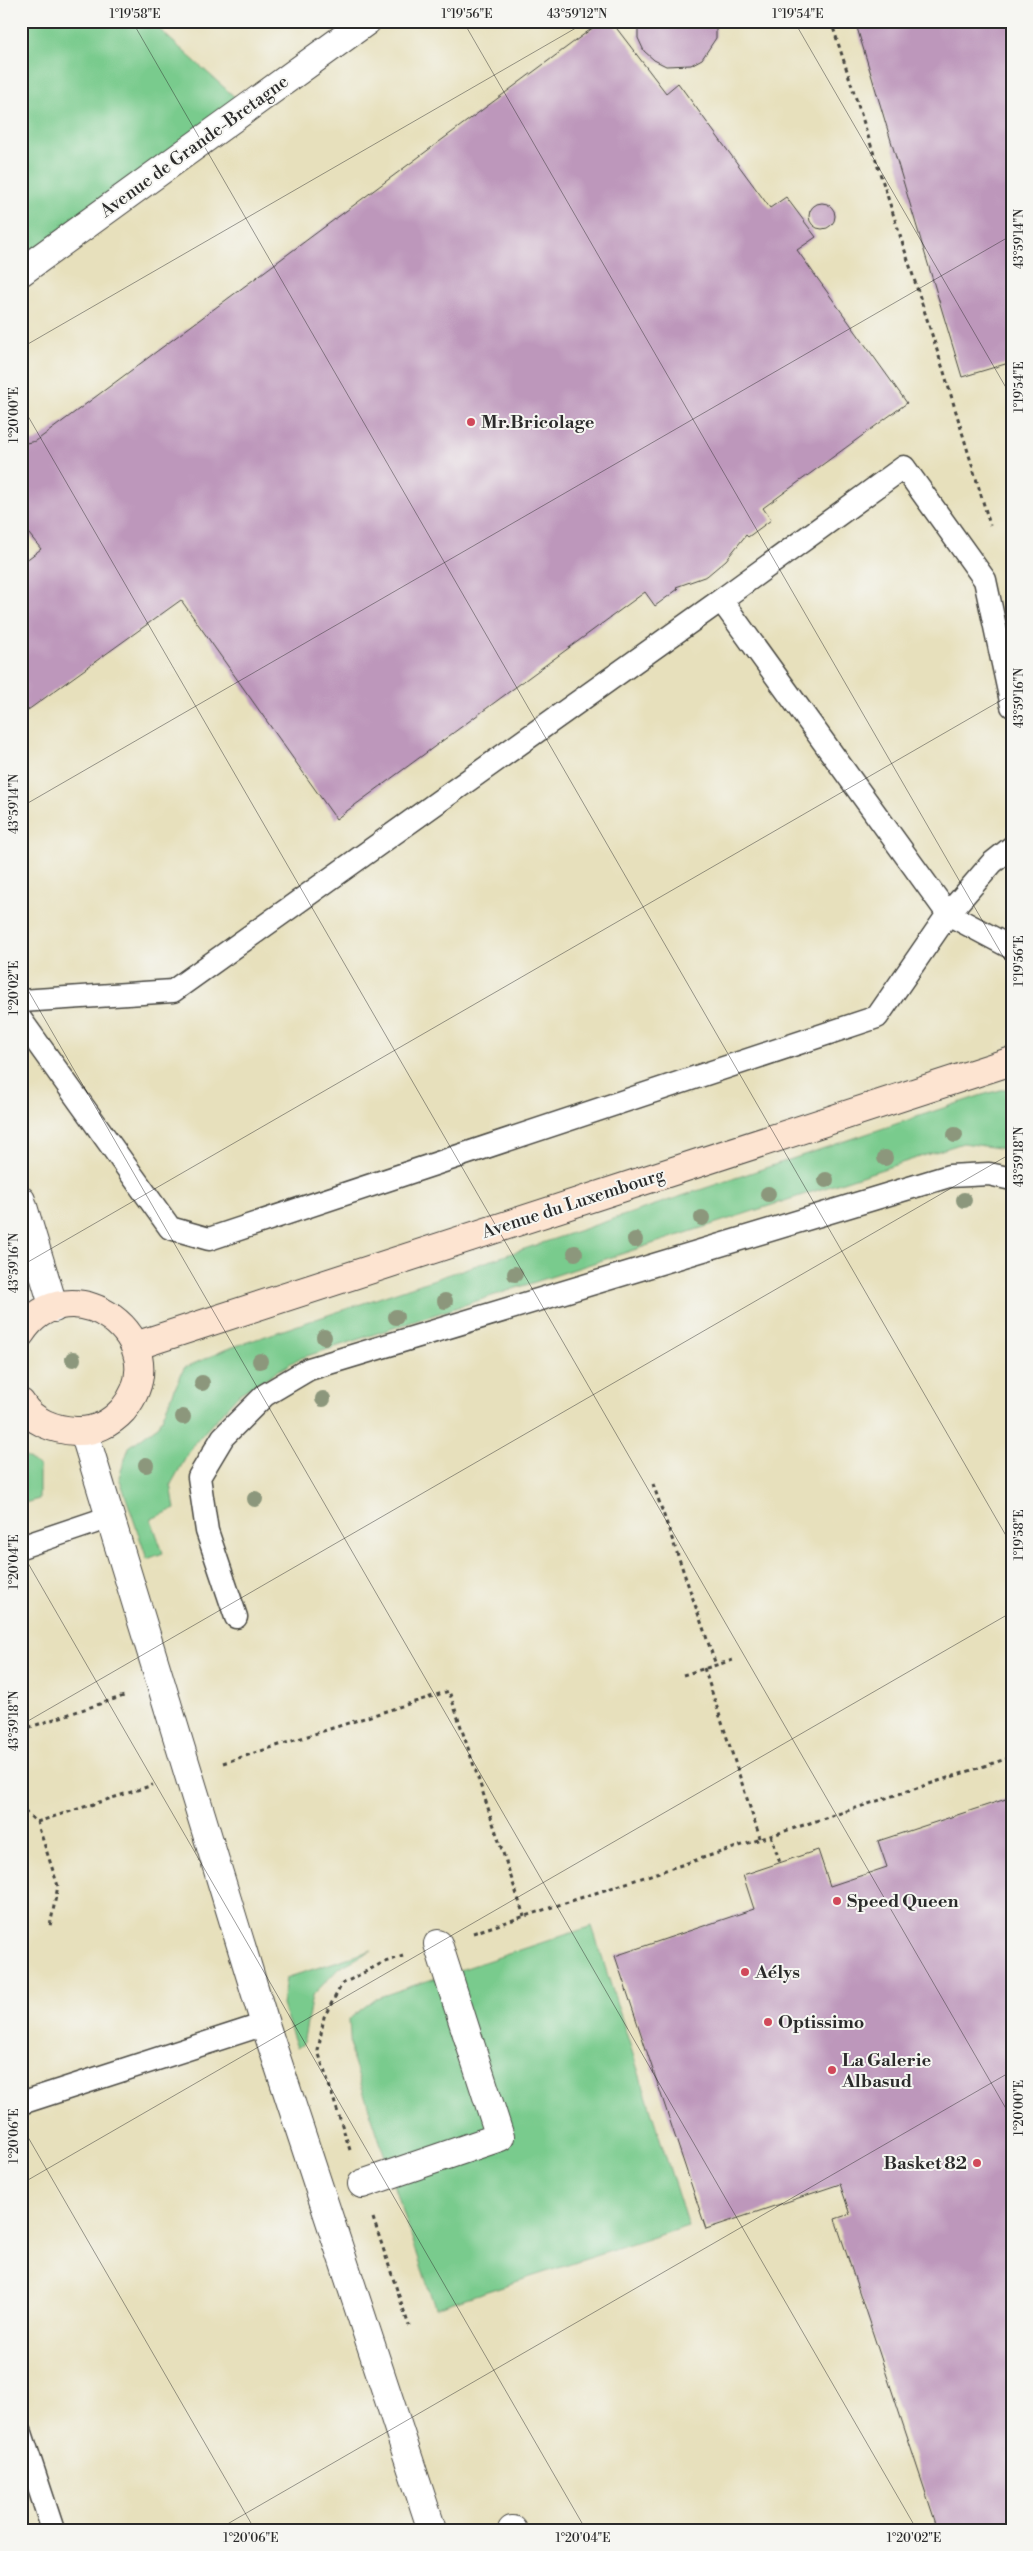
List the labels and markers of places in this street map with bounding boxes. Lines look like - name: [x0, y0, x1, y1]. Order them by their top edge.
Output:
- place label: Mr.Bricolage: [481, 411, 595, 434]
- marker: Mr.Bricolage: [465, 416, 477, 428]
- place label: Speed Queen: [847, 1890, 958, 1913]
- marker: Speed Queen: [831, 1895, 843, 1907]
- place label: Aélys: [754, 1961, 800, 1984]
- marker: Aélys: [739, 1966, 751, 1978]
- place label: Optissimo: [778, 2011, 864, 2034]
- marker: Optissimo: [762, 2016, 774, 2028]
- place label: La Galerie Albasud: [841, 2049, 932, 2093]
- marker: La Galerie Albasud: [826, 2064, 838, 2076]
- place label: Basket 82: [884, 2152, 967, 2175]
- marker: Basket 82: [971, 2157, 983, 2169]

